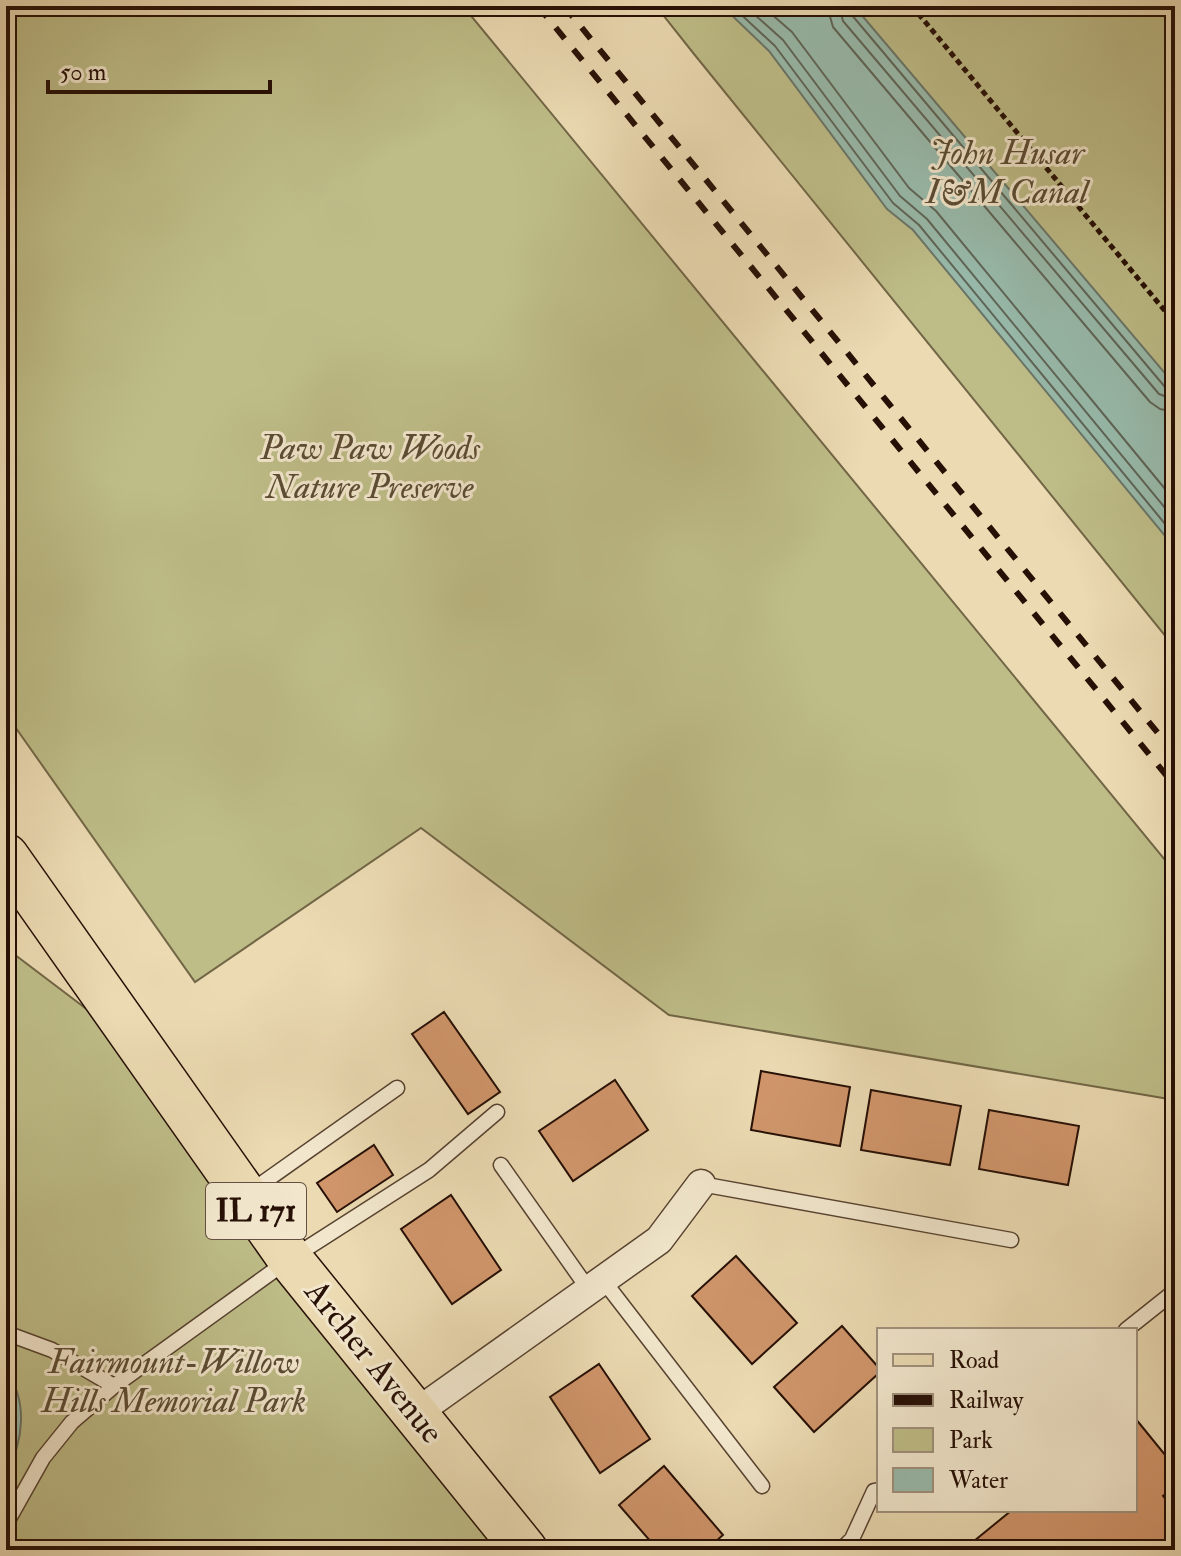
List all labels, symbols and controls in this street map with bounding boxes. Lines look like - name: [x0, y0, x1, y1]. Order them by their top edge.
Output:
- scale bar: [48, 44, 270, 94]
- text: 50 m: [60, 57, 107, 88]
- park label: John Husar I&M Canal: [924, 132, 1091, 214]
- park label: Paw Paw Woods Nature Preserve: [259, 427, 481, 509]
- road number: IL 171: [206, 1183, 306, 1239]
- street label: Archer Avenue: [294, 1271, 453, 1453]
- legend: [877, 1328, 1137, 1512]
- park label: Fairmount-Willow Hills Memorial Park: [40, 1341, 306, 1423]
- text: Road: [949, 1345, 999, 1376]
- text: Railway: [949, 1385, 1024, 1416]
- text: Park: [949, 1425, 993, 1456]
- text: Water: [948, 1465, 1008, 1496]

